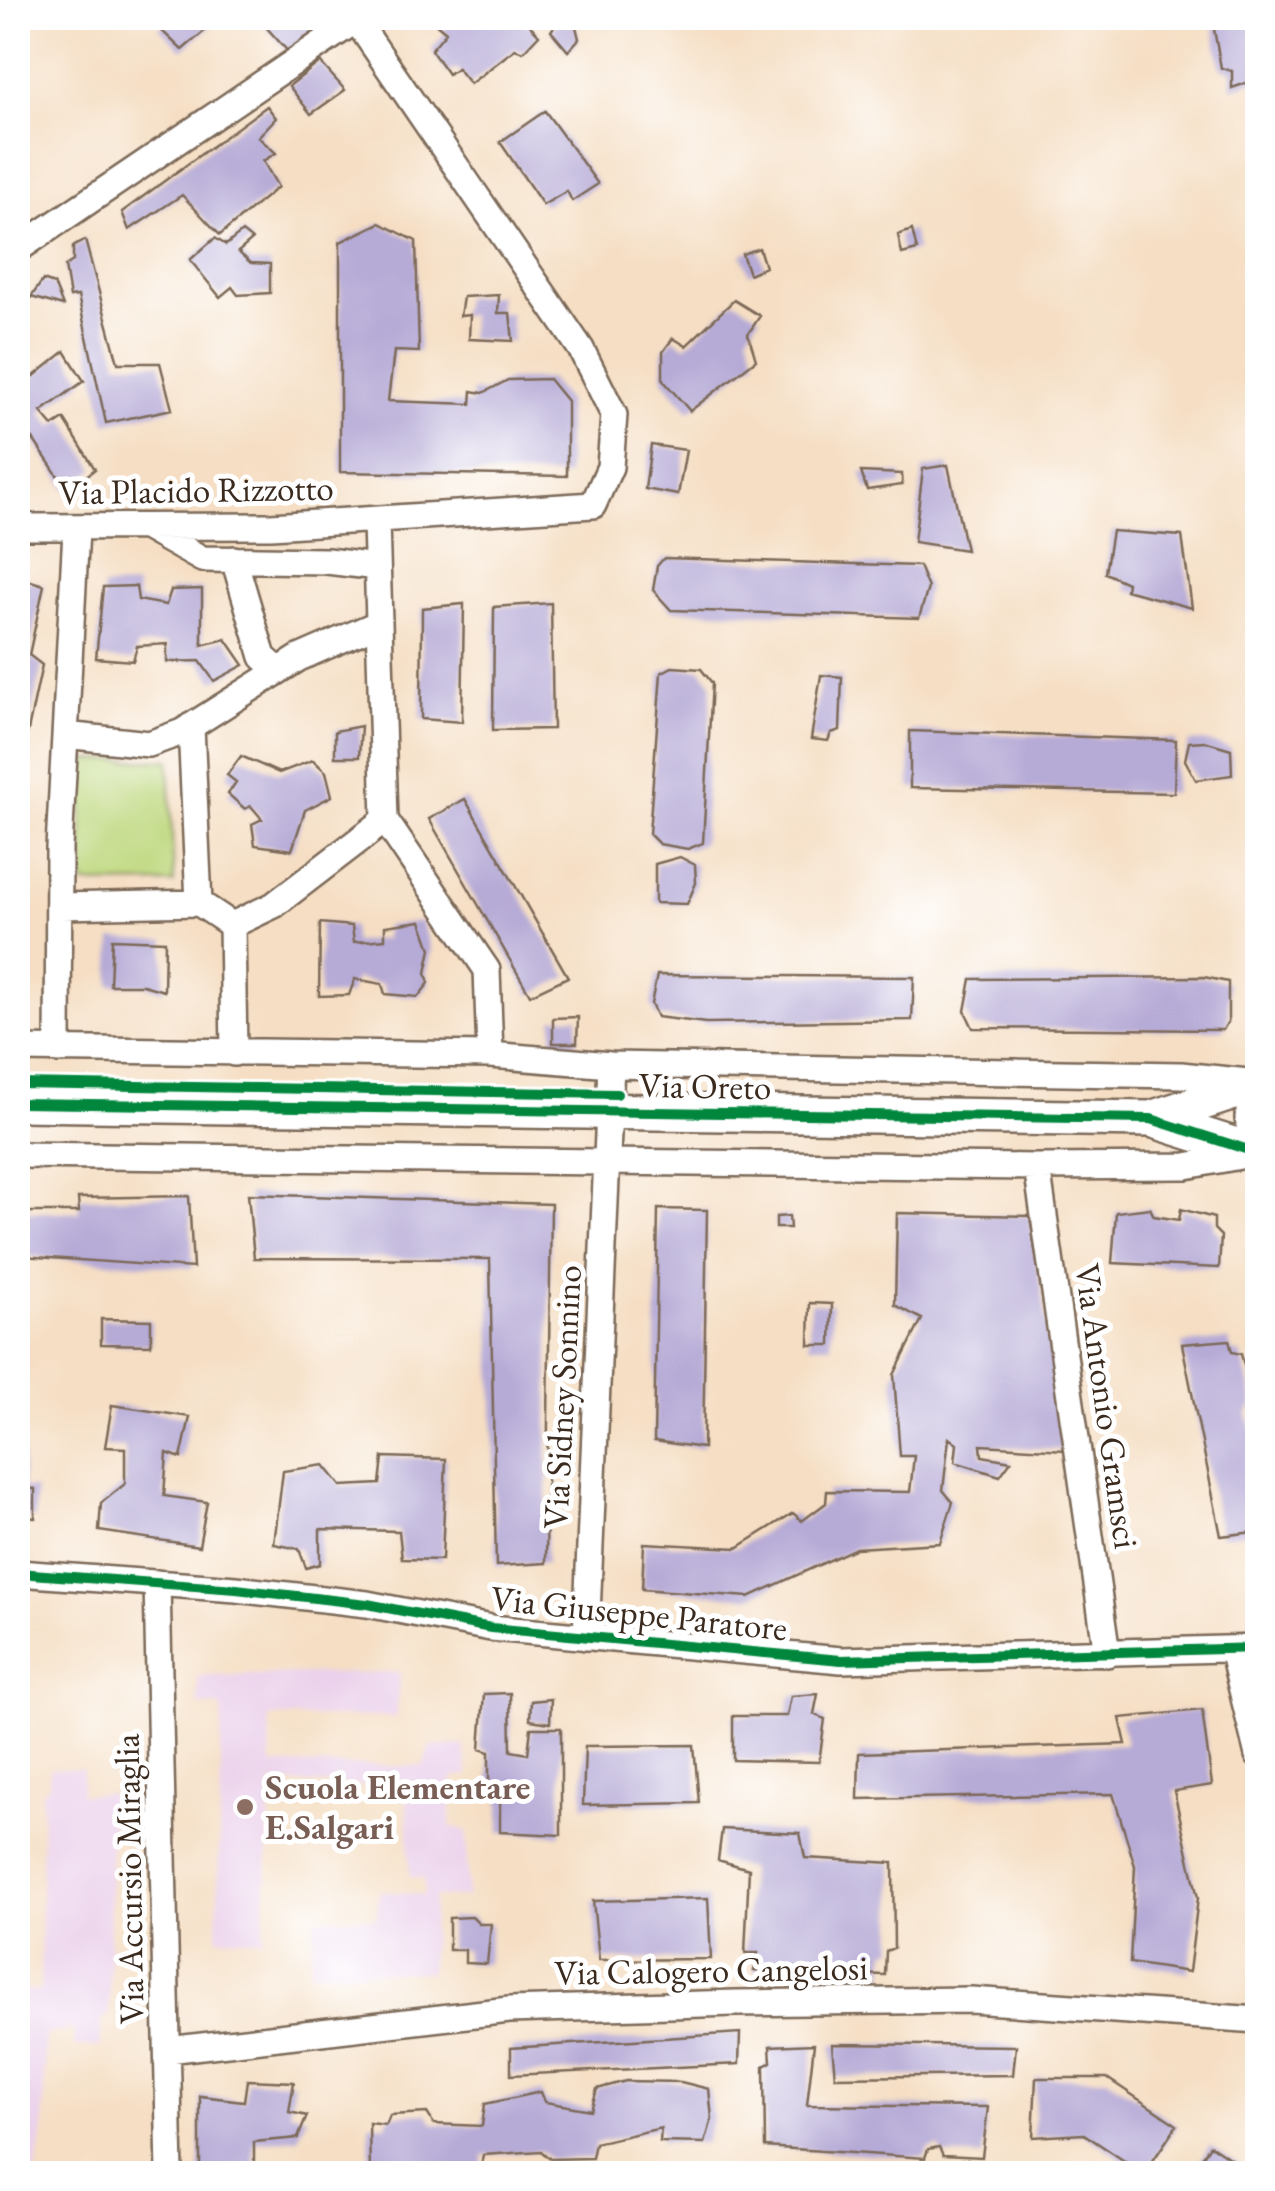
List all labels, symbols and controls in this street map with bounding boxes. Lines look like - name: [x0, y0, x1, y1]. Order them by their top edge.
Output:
- street label: Via Placido Rizzotto: [58, 465, 334, 514]
- street label: Via Oreto: [638, 1062, 772, 1109]
- street label: Via Antonio Gramsci: [1065, 1261, 1150, 1551]
- street label: Via Sidney Sonnino: [532, 1264, 591, 1530]
- street label: Via Giuseppe Paratore: [489, 1575, 789, 1650]
- street label: Via Accursio Miraglia: [103, 1733, 154, 2025]
- place label: Scuola Elementare E.Salgari: [265, 1764, 530, 1849]
- marker: Scuola Elementare E.Salgari: [234, 1796, 256, 1818]
- street label: Via Calogero Cangelosi: [554, 1944, 868, 1995]

